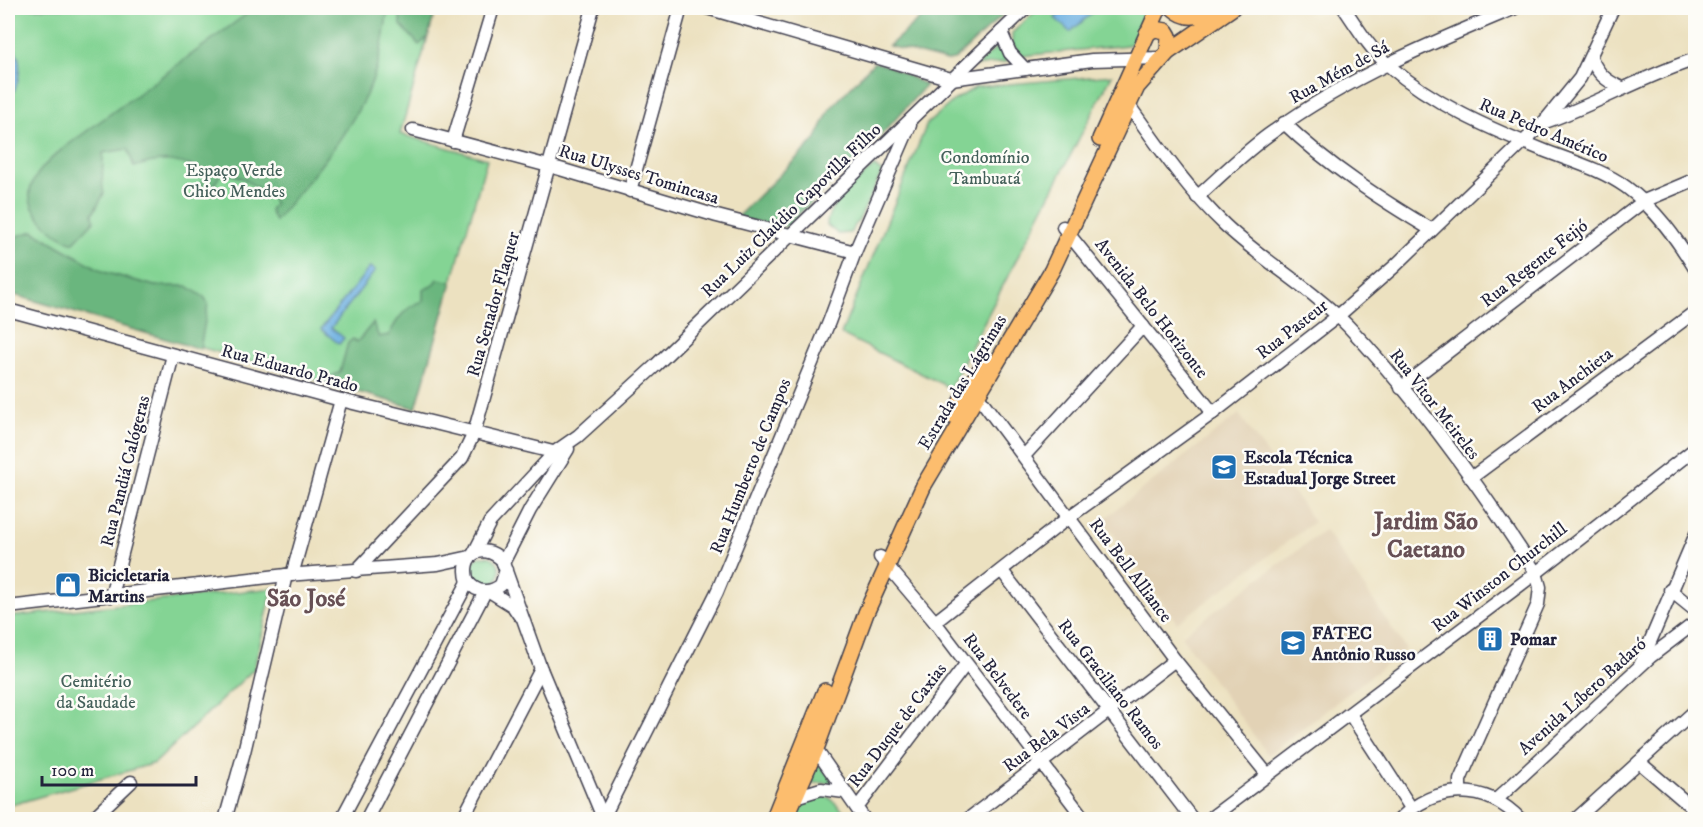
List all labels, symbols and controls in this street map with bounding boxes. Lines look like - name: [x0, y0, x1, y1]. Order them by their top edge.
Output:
- street label: Rua Mém de Sá: [1286, 36, 1393, 109]
- street label: Rua Pedro Américo: [1476, 94, 1612, 168]
- street label: Rua Luiz Claúdio Capovilla Filho: [697, 119, 886, 303]
- street label: Rua Ulysses Tomincasa: [556, 140, 722, 210]
- park label: Condomínio Tambuatá: [941, 147, 1030, 190]
- park label: Espaço Verde Chico Mendes: [183, 160, 285, 203]
- street label: Rua Regente Feijó: [1477, 215, 1593, 312]
- street label: Rua Senador Flaquer: [463, 229, 525, 379]
- street label: Avenida Belo Horizonte: [1090, 234, 1213, 383]
- street label: Rua Pasteur: [1252, 295, 1333, 365]
- street label: Estrada das Lágrimas: [914, 311, 1012, 454]
- street label: Rua Eduardo Prado: [219, 340, 361, 398]
- street label: Rua Anchieta: [1528, 343, 1618, 418]
- street label: Rua Vitor Meireles: [1384, 345, 1484, 464]
- street label: Rua Humberto de Campos: [706, 375, 796, 557]
- street label: Rua Pandiá Calógeras: [97, 393, 155, 549]
- place label: Escola Técnica Estadual Jorge Street: [1244, 447, 1396, 490]
- school or university icon: Escola Técnica Estadual Jorge Street: [1209, 452, 1239, 482]
- district label: Jardim São Caetano: [1371, 507, 1478, 565]
- street label: Rua Bell Alliance: [1084, 514, 1177, 627]
- street label: Rua Winston Churchill: [1428, 518, 1572, 637]
- place label: Bicicletaria Martins: [88, 565, 170, 608]
- shop icon: Bicicletaria Martins: [53, 570, 83, 600]
- district label: São José: [267, 584, 346, 614]
- street label: Rua Graciliano Ramos: [1053, 615, 1168, 754]
- place label: FATEC Antônio Russo: [1311, 623, 1416, 666]
- building icon: Pomar: [1475, 624, 1505, 654]
- school or university icon: FATEC Antônio Russo: [1278, 628, 1308, 658]
- street label: Rua Belvedere: [958, 629, 1037, 724]
- place label: Pomar: [1510, 629, 1557, 651]
- street label: Avenida Líbero Badaró: [1514, 633, 1651, 760]
- street label: Rua Duque de Caxias: [844, 659, 952, 792]
- park label: Cemitério da Saudade: [56, 671, 136, 714]
- street label: Rua Bela Vista: [999, 698, 1095, 778]
- scale bar: [42, 749, 196, 787]
- text: 100 m: [51, 760, 94, 782]

